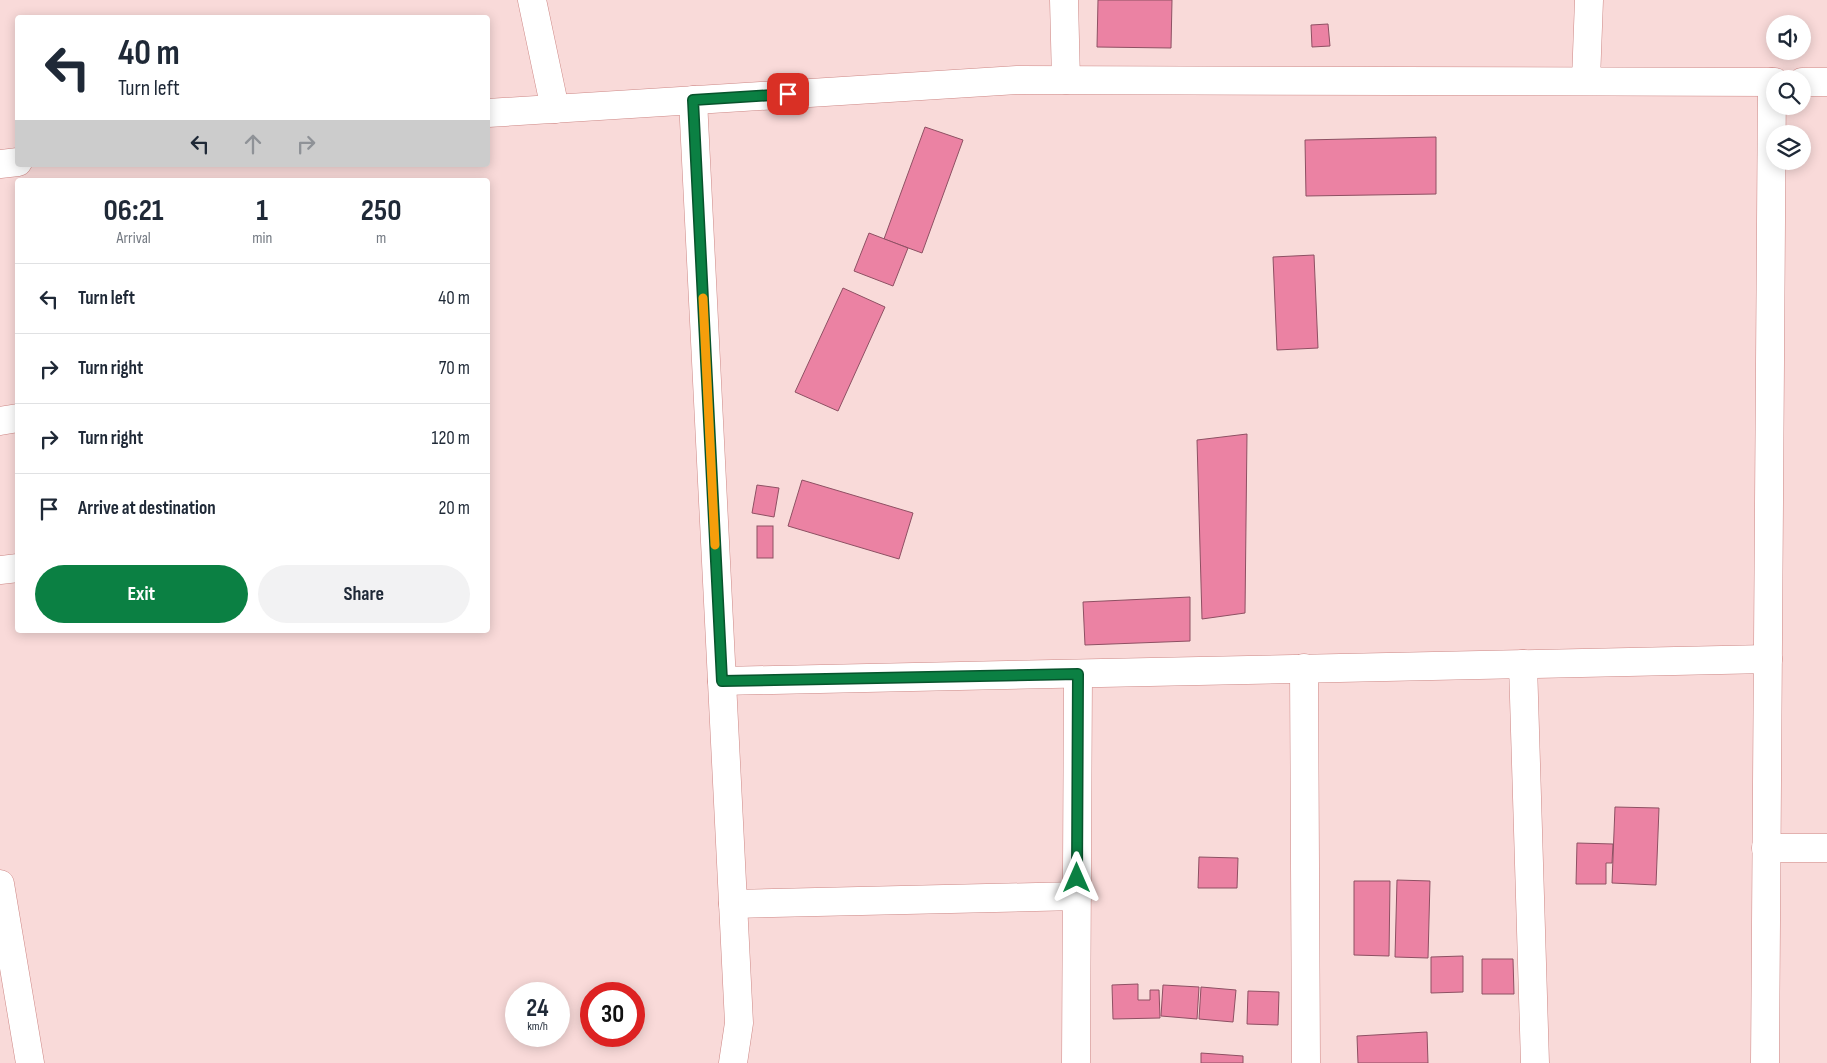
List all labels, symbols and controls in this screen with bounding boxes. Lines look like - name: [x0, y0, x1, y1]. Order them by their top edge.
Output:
- map controls: [1766, 15, 1811, 170]
- button: sound: [1766, 15, 1811, 60]
- text: 40 m: [118, 32, 180, 75]
- icon: left: [35, 35, 100, 100]
- button: search: [1766, 70, 1811, 115]
- pin: [767, 73, 809, 115]
- text: Turn left: [118, 75, 180, 102]
- icon: arrive: [774, 80, 802, 108]
- button: layers: [1766, 125, 1811, 170]
- icon: left: [186, 130, 214, 158]
- icon: ahead: [239, 130, 267, 158]
- icon: right: [292, 130, 320, 158]
- text: 06:21: [104, 193, 164, 229]
- text: 1: [256, 193, 268, 229]
- text: 250: [361, 193, 401, 229]
- text: Arrival: [116, 229, 151, 248]
- text: min: [252, 229, 272, 248]
- text: m: [376, 229, 386, 248]
- icon: left: [35, 285, 63, 313]
- text: Turn left: [78, 287, 135, 310]
- text: 40 m: [438, 287, 470, 310]
- icon: right: [35, 355, 63, 383]
- text: Turn right: [78, 357, 143, 380]
- text: 70 m: [439, 357, 470, 380]
- icon: right: [35, 425, 63, 453]
- text: Turn right: [78, 427, 143, 450]
- text: 120 m: [432, 427, 470, 450]
- icon: arrive: [35, 495, 63, 523]
- text: Arrive at destination: [78, 497, 216, 520]
- text: 20 m: [438, 497, 470, 520]
- button: Exit: [35, 565, 248, 623]
- button: Share: [258, 565, 470, 623]
- position arrow: [1050, 851, 1102, 903]
- speed limit sign: 30: [580, 982, 645, 1047]
- text: 24: [526, 993, 549, 1024]
- text: km/h: [527, 1019, 548, 1034]

